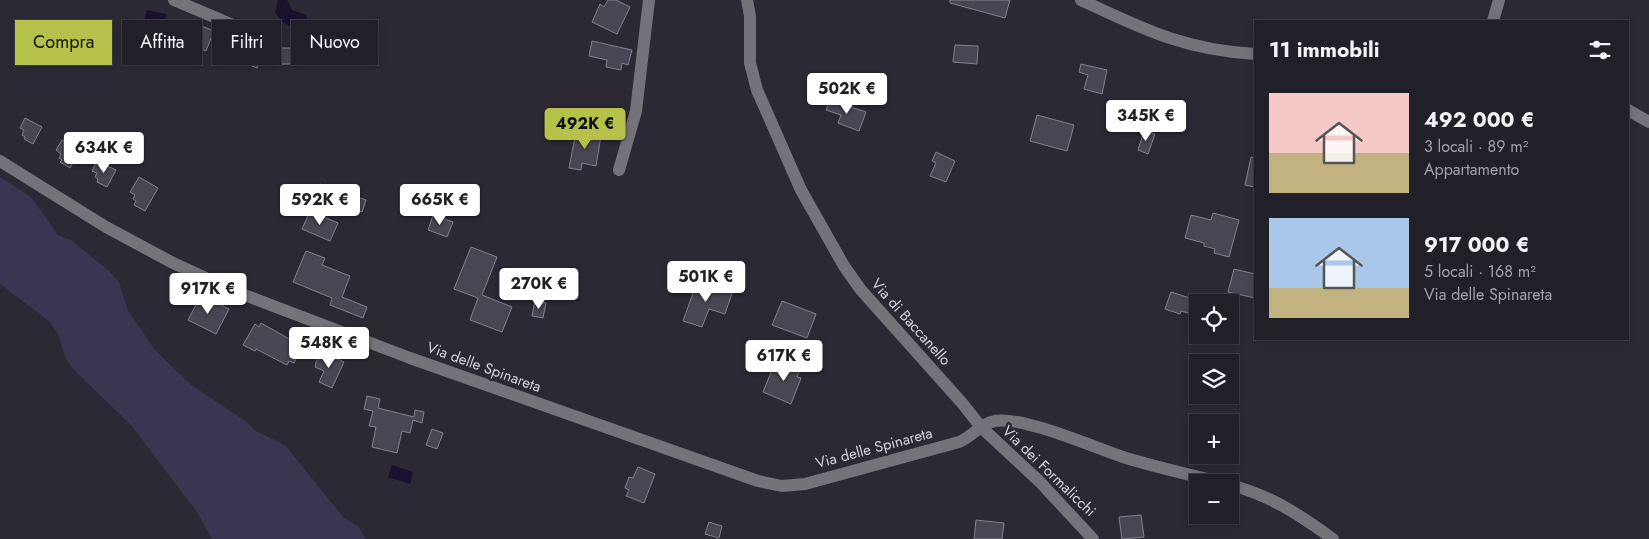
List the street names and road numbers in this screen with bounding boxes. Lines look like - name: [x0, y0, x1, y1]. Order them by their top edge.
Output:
- street label: Via di Baccanello: [866, 274, 956, 370]
- street label: Via delle Spinareta: [424, 336, 544, 398]
- street label: Via dei Formalicchi: [997, 420, 1101, 522]
- street label: Via delle Spinareta: [813, 422, 935, 474]

